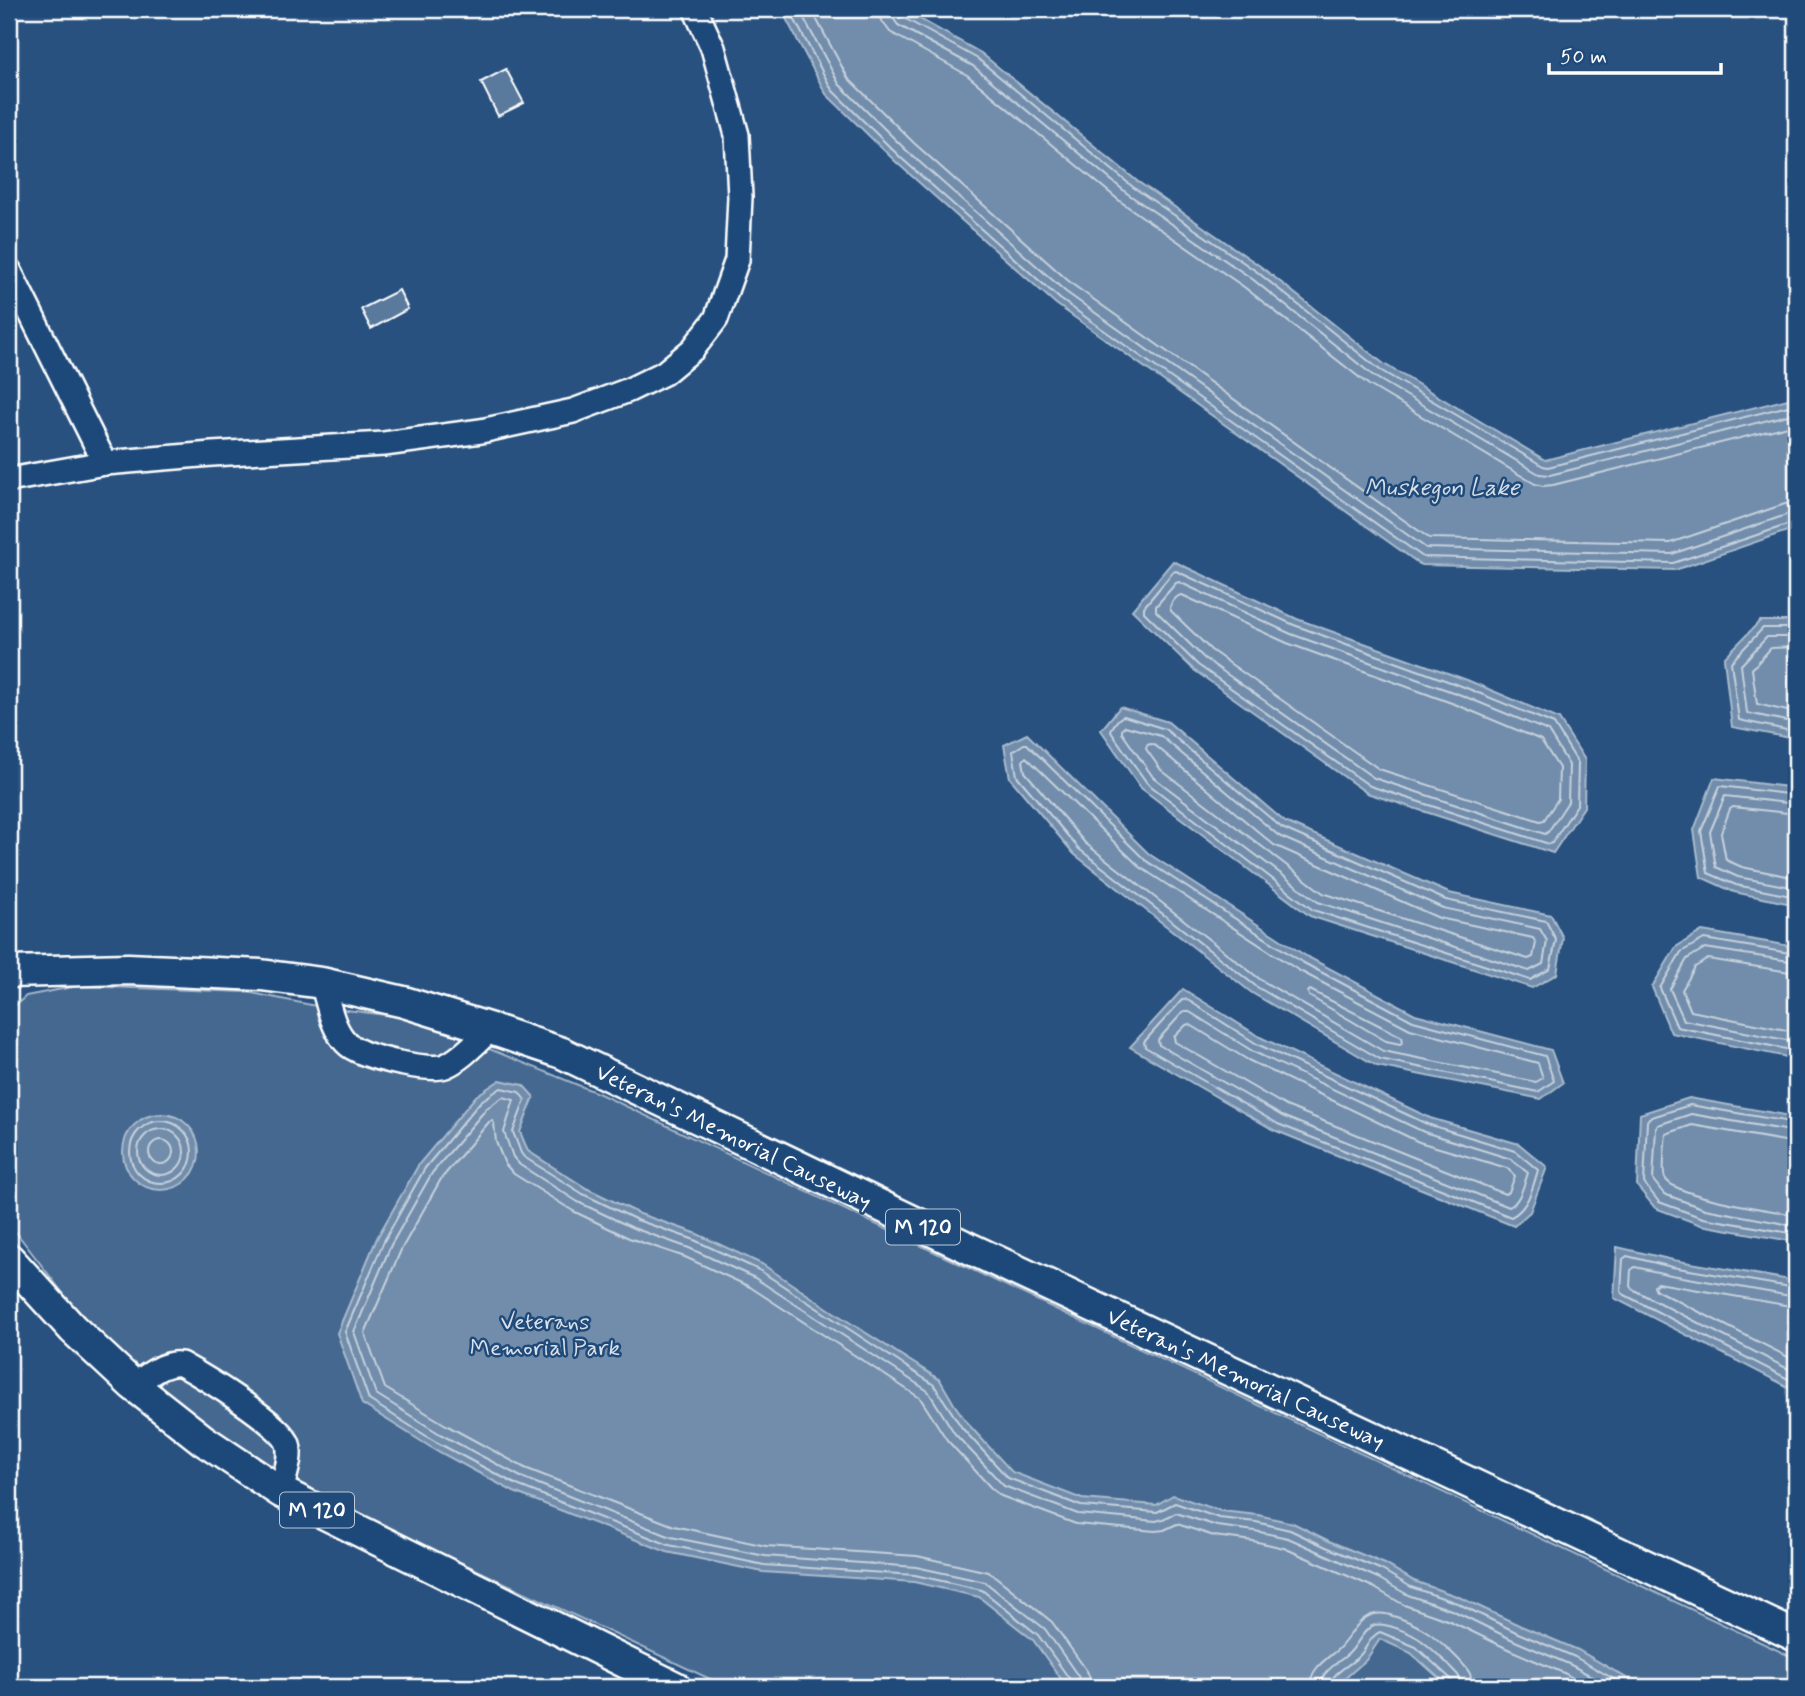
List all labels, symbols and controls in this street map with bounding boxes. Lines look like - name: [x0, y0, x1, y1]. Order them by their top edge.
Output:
- scale bar: [1549, 32, 1721, 76]
- text: 50 m: [1560, 43, 1607, 71]
- water label: Muskegon Lake: [1364, 473, 1521, 504]
- street label: Veteran's Memorial Causeway: [590, 1058, 876, 1218]
- road number: M 120: [886, 1210, 960, 1244]
- street label: Veteran's Memorial Causeway: [1101, 1302, 1389, 1457]
- park label: Veterans Memorial Park: [470, 1308, 620, 1364]
- road number: M 120: [280, 1492, 354, 1528]

